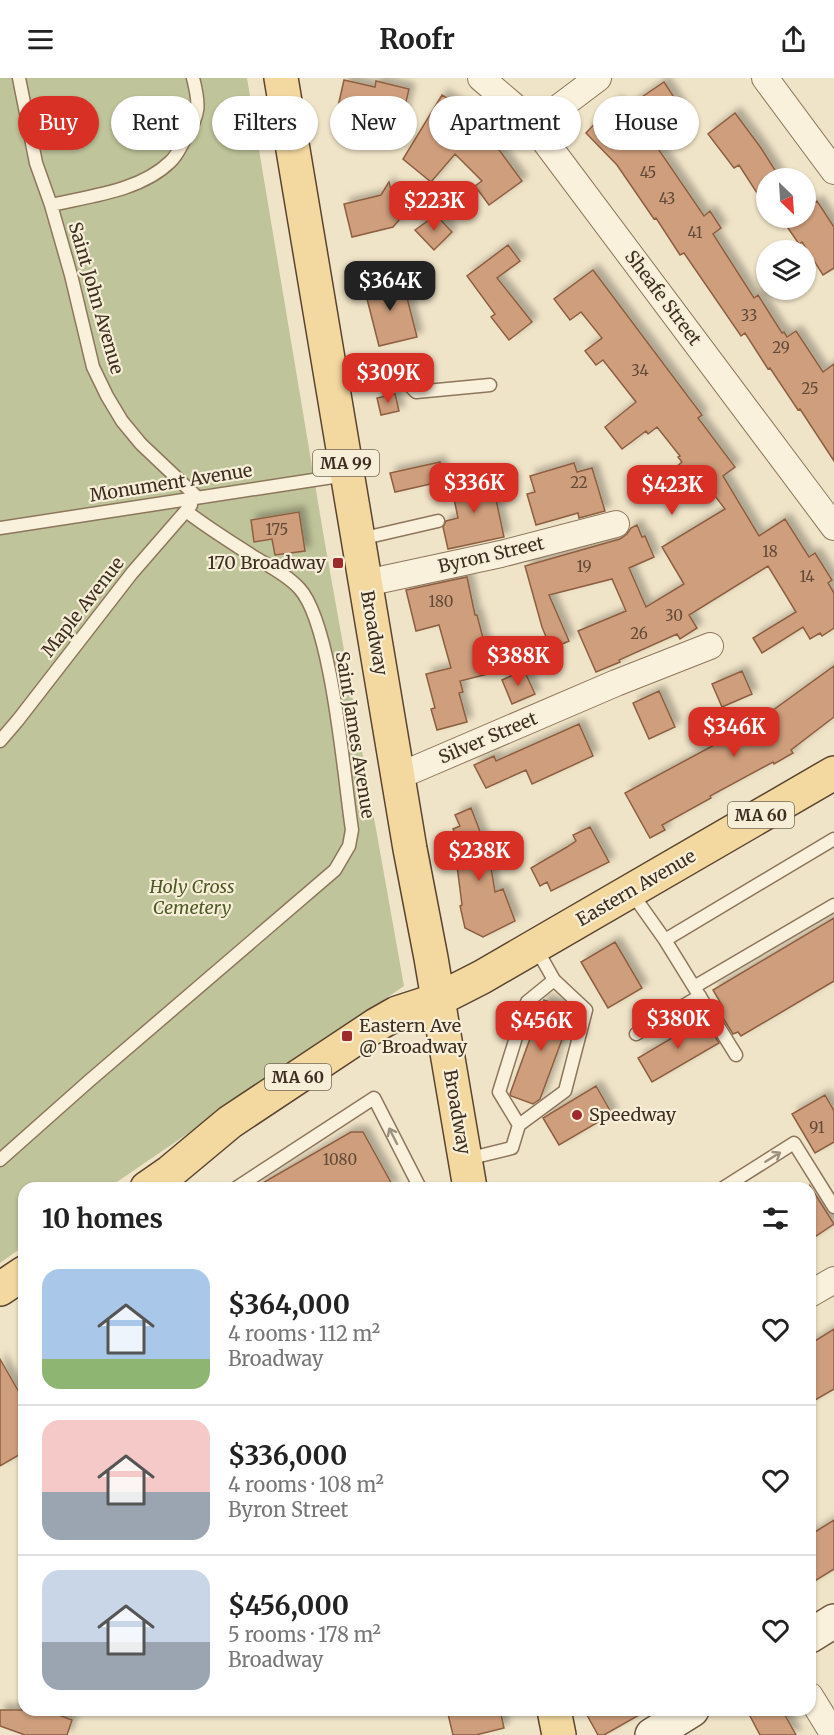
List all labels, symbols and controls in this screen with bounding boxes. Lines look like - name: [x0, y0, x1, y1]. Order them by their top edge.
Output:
- text: Roofr: [379, 22, 455, 56]
- icon: menu: [24, 23, 57, 56]
- icon: share: [777, 23, 810, 56]
- chip: Buy: [18, 96, 99, 150]
- chip: Rent: [111, 96, 200, 150]
- chip: Filters: [212, 96, 318, 150]
- chip: New: [330, 96, 417, 150]
- chip: Apartment: [429, 96, 581, 150]
- chip: House: [593, 96, 699, 150]
- house number: 45: [640, 163, 656, 182]
- north arrow: [756, 168, 816, 228]
- map controls: [756, 168, 816, 300]
- pin: $223K: [392, 181, 476, 232]
- text: $223K: [403, 188, 465, 213]
- house number: 43: [659, 189, 675, 208]
- street label: Saint John Avenue: [64, 219, 129, 377]
- house number: 41: [688, 223, 703, 242]
- button: layers: [756, 240, 816, 300]
- street label: Sheafe Street: [620, 246, 707, 350]
- pin: $364K: [348, 261, 432, 312]
- text: $364K: [358, 268, 422, 293]
- house number: 33: [741, 306, 757, 325]
- house number: 29: [772, 338, 790, 357]
- pin: $309K: [346, 353, 430, 404]
- text: $309K: [356, 360, 420, 385]
- house number: 34: [631, 361, 649, 380]
- house number: 25: [801, 379, 819, 398]
- road number: MA 99: [313, 450, 379, 476]
- street label: Monument Avenue: [88, 458, 254, 507]
- pin: $336K: [432, 463, 516, 514]
- pin: $423K: [630, 465, 714, 516]
- text: $336K: [443, 470, 505, 495]
- text: $423K: [641, 472, 703, 497]
- house number: 22: [570, 473, 588, 492]
- house number: 175: [266, 520, 288, 539]
- street label: Byron Street: [436, 531, 546, 578]
- house number: 18: [762, 542, 778, 561]
- place label: 170 Broadway: [207, 551, 327, 574]
- street label: Maple Avenue: [36, 552, 129, 661]
- marker: 170 Broadway: [331, 556, 345, 570]
- house number: 19: [576, 557, 592, 576]
- house number: 14: [799, 567, 815, 586]
- street label: Broadway: [356, 589, 393, 678]
- house number: 180: [429, 592, 453, 611]
- house number: 30: [665, 606, 683, 625]
- house number: 26: [630, 624, 648, 643]
- pin: $388K: [476, 636, 560, 687]
- text: $388K: [486, 643, 550, 668]
- street label: Saint James Avenue: [331, 650, 380, 820]
- street label: Silver Street: [435, 706, 541, 769]
- pin: $346K: [692, 707, 776, 758]
- text: $346K: [702, 714, 766, 739]
- road number: MA 60: [728, 802, 794, 828]
- pin: $238K: [437, 831, 521, 882]
- text: $238K: [448, 838, 510, 863]
- street label: Eastern Avenue: [572, 844, 700, 931]
- park label: Holy Cross Cemetery: [149, 875, 234, 919]
- pin: $380K: [636, 999, 720, 1050]
- pin: $456K: [499, 1001, 583, 1052]
- text: $380K: [646, 1006, 710, 1031]
- text: $456K: [510, 1008, 572, 1033]
- place label: Eastern Ave @ Broadway: [359, 1014, 468, 1058]
- marker: Eastern Ave @ Broadway: [340, 1029, 354, 1043]
- road number: MA 60: [265, 1064, 331, 1090]
- street label: Broadway: [439, 1068, 476, 1157]
- place label: Speedway: [589, 1103, 677, 1126]
- marker: Speedway: [570, 1108, 584, 1122]
- house number: 91: [809, 1118, 825, 1137]
- one-way arrow: [387, 1127, 399, 1145]
- house number: 1080: [323, 1150, 357, 1169]
- one-way arrow: [764, 1150, 781, 1162]
- text: 10 homes: [42, 1202, 163, 1235]
- icon: filters: [759, 1202, 792, 1235]
- text: $364,000: [228, 1288, 350, 1321]
- icon: home: [90, 1293, 162, 1365]
- icon: heart: [759, 1313, 792, 1346]
- text: 4 rooms · 112 m²: [228, 1321, 380, 1346]
- text: Broadway: [228, 1346, 323, 1371]
- text: $336,000: [228, 1439, 347, 1472]
- icon: home: [90, 1444, 162, 1516]
- icon: heart: [759, 1464, 792, 1497]
- text: 4 rooms · 108 m²: [228, 1472, 384, 1497]
- text: Byron Street: [228, 1497, 348, 1522]
- text: $456,000: [228, 1589, 349, 1622]
- icon: home: [90, 1594, 162, 1666]
- icon: heart: [759, 1614, 792, 1647]
- text: 5 rooms · 178 m²: [228, 1622, 381, 1647]
- text: Broadway: [228, 1647, 323, 1672]

